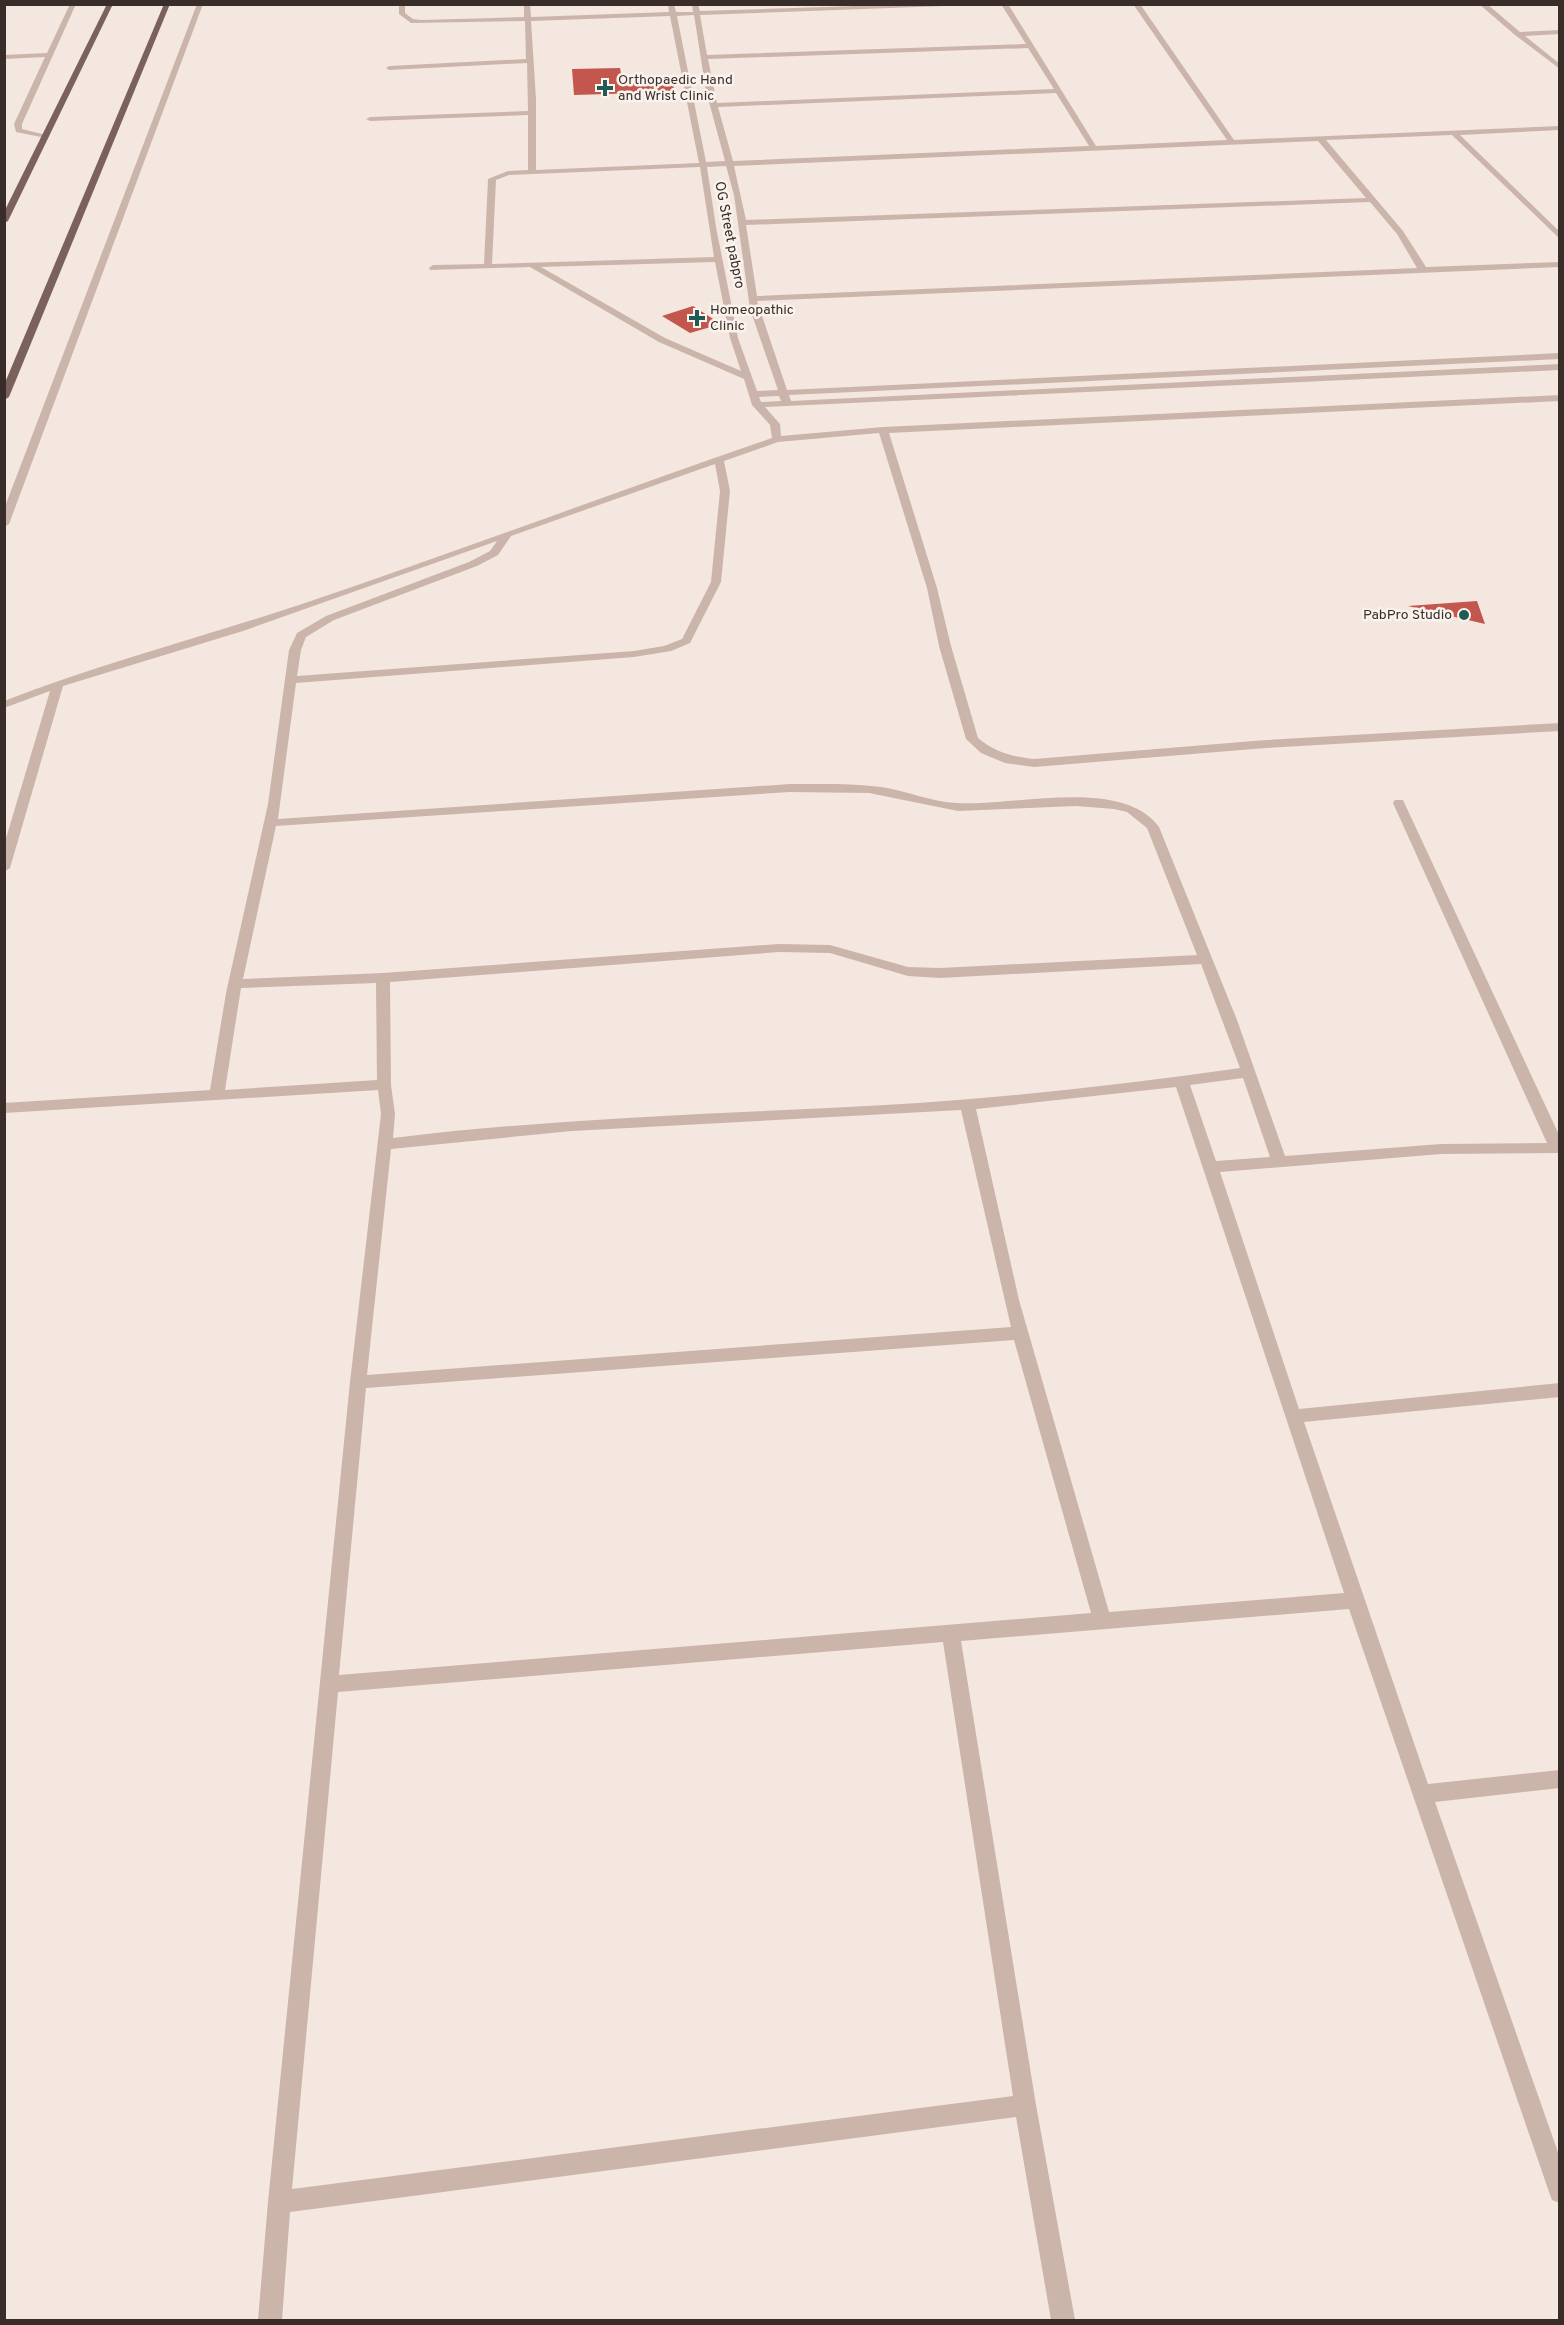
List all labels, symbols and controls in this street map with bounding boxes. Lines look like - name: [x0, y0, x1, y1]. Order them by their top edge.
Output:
- place label: Orthopaedic Hand and Wrist Clinic: [618, 72, 733, 105]
- marker: Orthopaedic Hand and Wrist Clinic: [596, 79, 614, 97]
- street label: OG Street pabpro: [710, 180, 748, 290]
- place label: Homeopathic Clinic: [710, 302, 794, 335]
- marker: Homeopathic Clinic: [688, 309, 706, 327]
- place label: PabPro Studio: [1363, 607, 1452, 624]
- marker: PabPro Studio: [1457, 608, 1471, 622]

